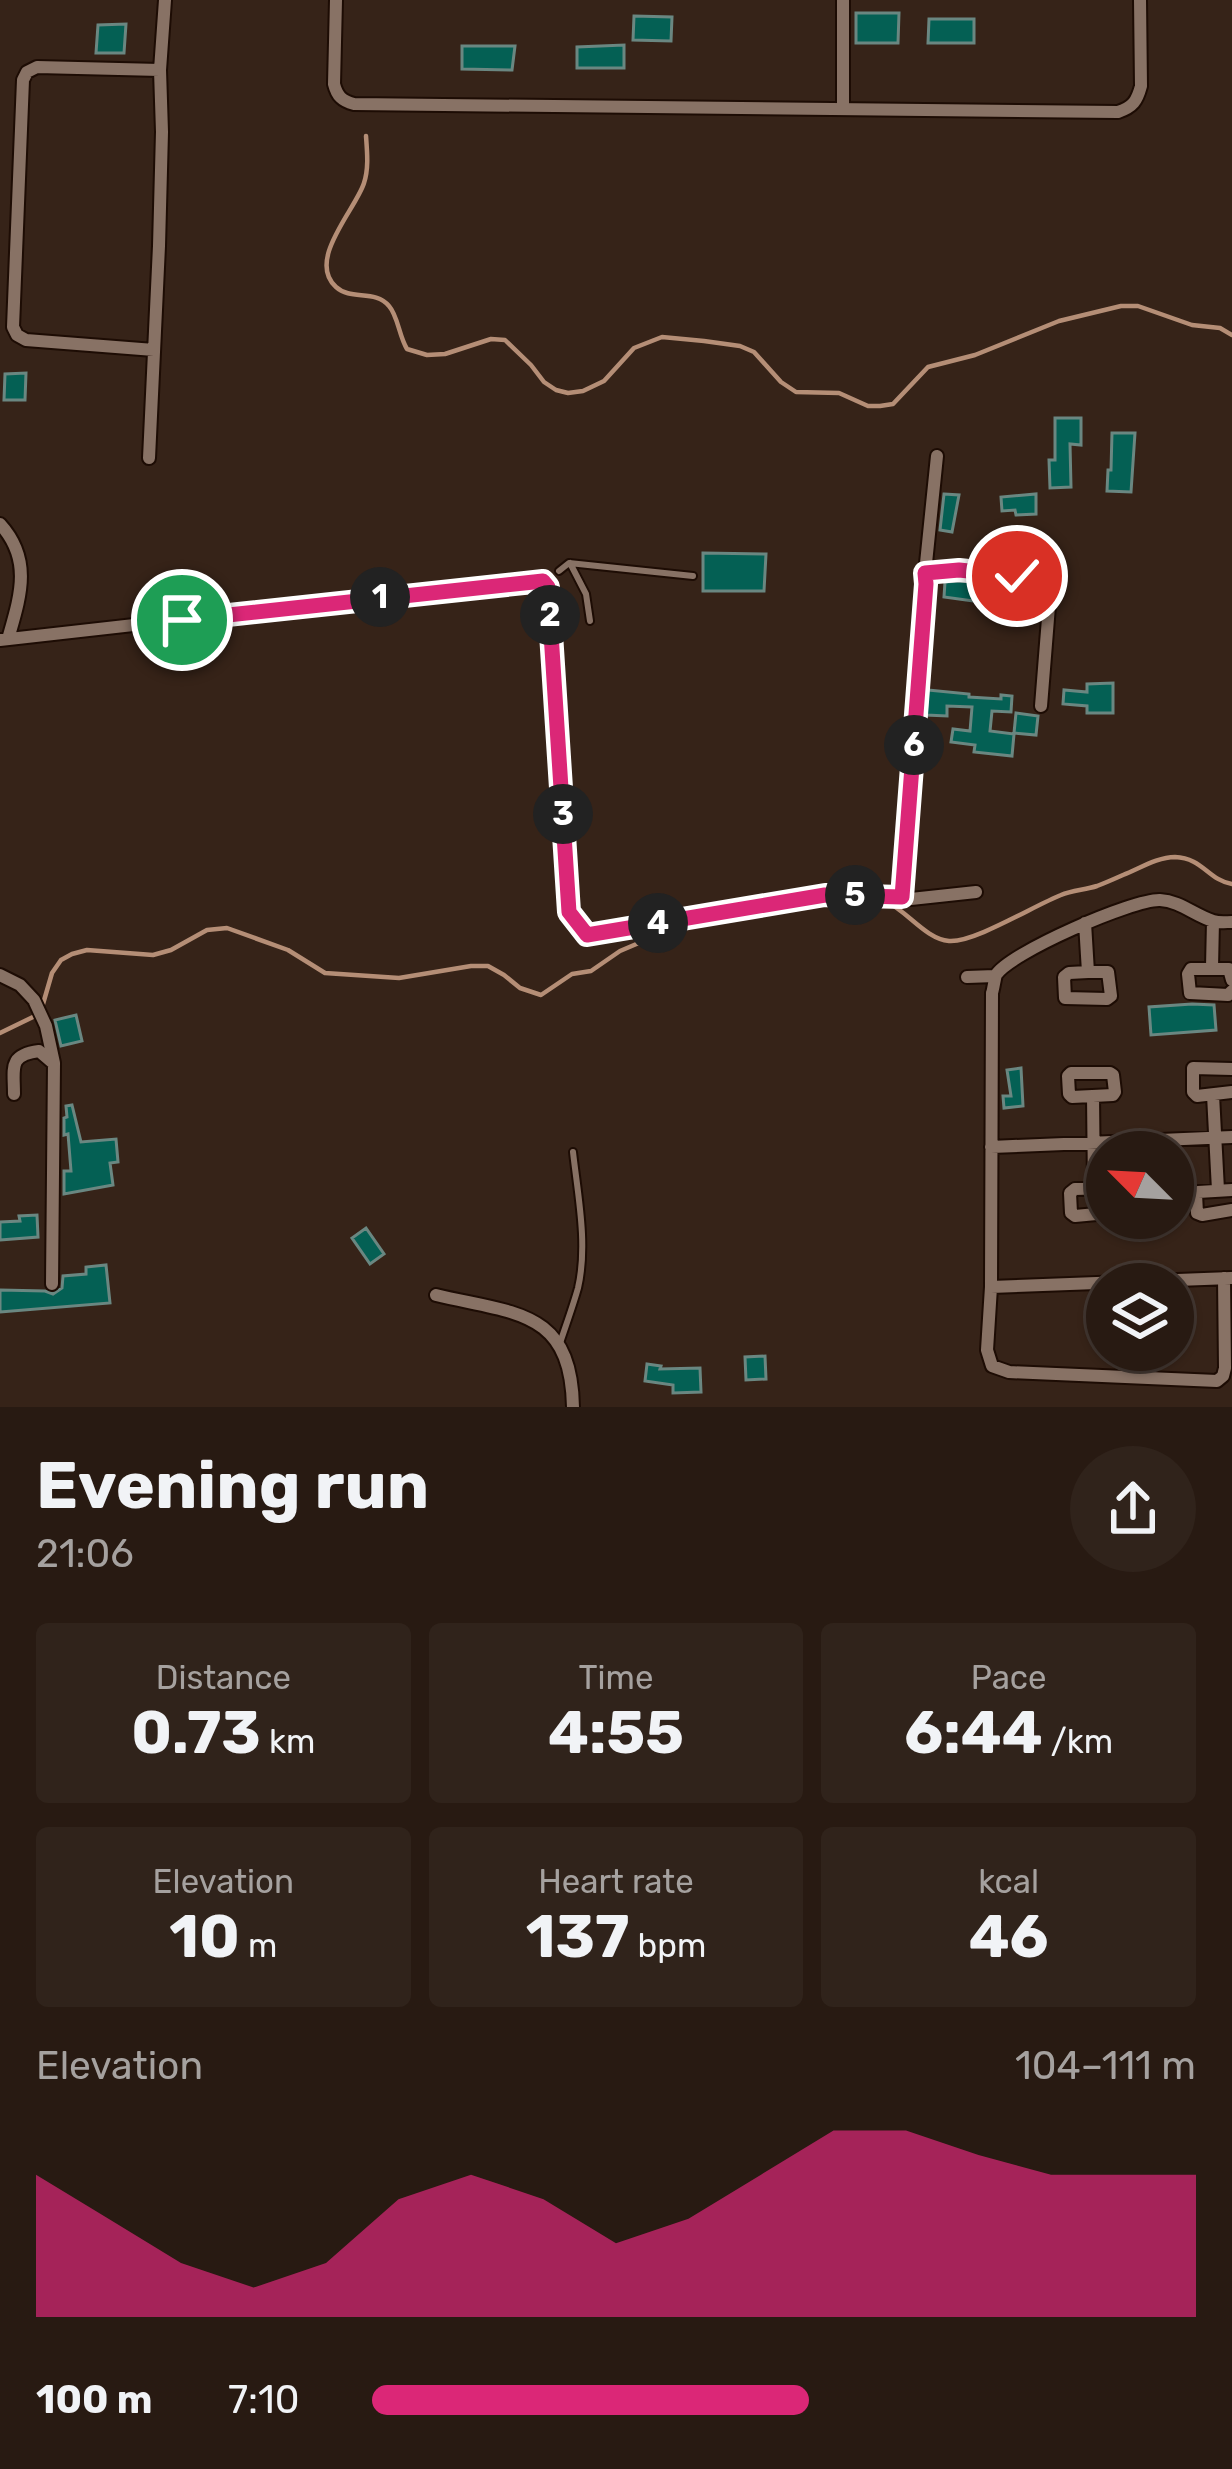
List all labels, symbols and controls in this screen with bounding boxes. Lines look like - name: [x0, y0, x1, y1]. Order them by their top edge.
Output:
- pin: [966, 525, 1068, 627]
- icon: check: [984, 543, 1050, 609]
- pin: 1: [350, 567, 410, 627]
- pin: [131, 569, 233, 671]
- text: 1: [372, 577, 388, 616]
- pin: 2: [520, 585, 580, 645]
- icon: arrive: [149, 587, 215, 653]
- text: 2: [539, 595, 561, 634]
- pin: 6: [884, 715, 944, 775]
- text: 6: [903, 725, 925, 764]
- pin: 3: [533, 784, 593, 844]
- text: 3: [552, 794, 574, 833]
- pin: 5: [825, 865, 885, 925]
- text: 5: [844, 875, 866, 914]
- pin: 4: [628, 893, 688, 953]
- text: 4: [647, 903, 669, 942]
- north arrow: [1086, 1131, 1194, 1239]
- map controls: [1086, 1131, 1194, 1371]
- button: layers: [1086, 1263, 1194, 1371]
- text: Evening run: [36, 1446, 429, 1525]
- button: share: [1070, 1446, 1196, 1572]
- text: 21:06: [36, 1531, 134, 1577]
- text: Distance: [156, 1658, 291, 1697]
- text: Time: [579, 1658, 653, 1697]
- text: Pace: [971, 1658, 1047, 1697]
- text: 0.73: [131, 1697, 261, 1768]
- text: 4:55: [548, 1697, 684, 1768]
- text: 6:44: [904, 1697, 1043, 1768]
- text: km: [261, 1722, 315, 1761]
- text: /km: [1043, 1722, 1113, 1761]
- text: Elevation: [153, 1862, 294, 1901]
- text: Heart rate: [538, 1862, 694, 1901]
- text: kcal: [978, 1862, 1039, 1901]
- text: 10: [169, 1901, 240, 1972]
- text: 137: [526, 1901, 630, 1972]
- text: 46: [969, 1901, 1049, 1972]
- text: m: [240, 1926, 277, 1965]
- text: bpm: [630, 1926, 706, 1965]
- text: Elevation: [36, 2043, 203, 2089]
- text: 104–111 m: [1015, 2043, 1196, 2089]
- text: 100 m: [36, 2377, 152, 2423]
- text: 7:10: [228, 2377, 299, 2423]

